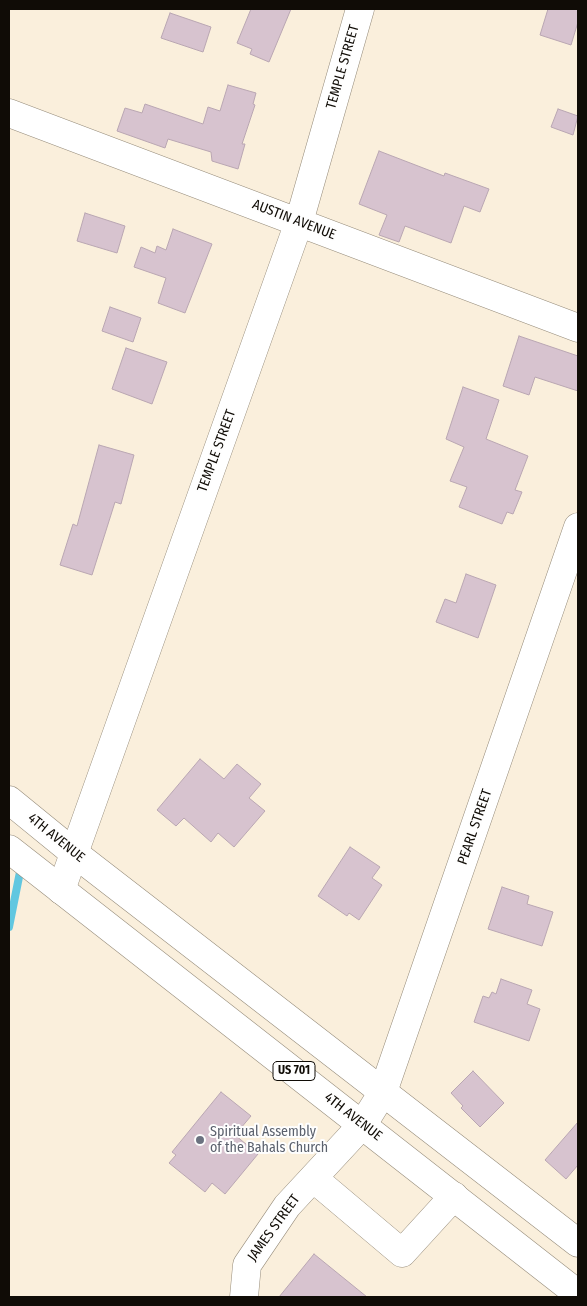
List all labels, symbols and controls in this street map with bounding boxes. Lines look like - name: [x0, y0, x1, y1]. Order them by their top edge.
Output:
- street label: TEMPLE STREET: [323, 23, 363, 111]
- street label: AUSTIN AVENUE: [250, 196, 338, 244]
- street label: TEMPLE STREET: [194, 407, 240, 495]
- street label: PEARL STREET: [454, 787, 496, 867]
- street label: 4TH AVENUE: [24, 810, 88, 866]
- road number: US 701: [273, 1062, 315, 1080]
- street label: 4TH AVENUE: [321, 1089, 385, 1145]
- place label: Spiritual Assembly of the Bahals Church: [210, 1124, 328, 1156]
- marker: Spiritual Assembly of the Bahals Church: [194, 1134, 206, 1146]
- street label: JAMES STREET: [244, 1191, 304, 1265]

